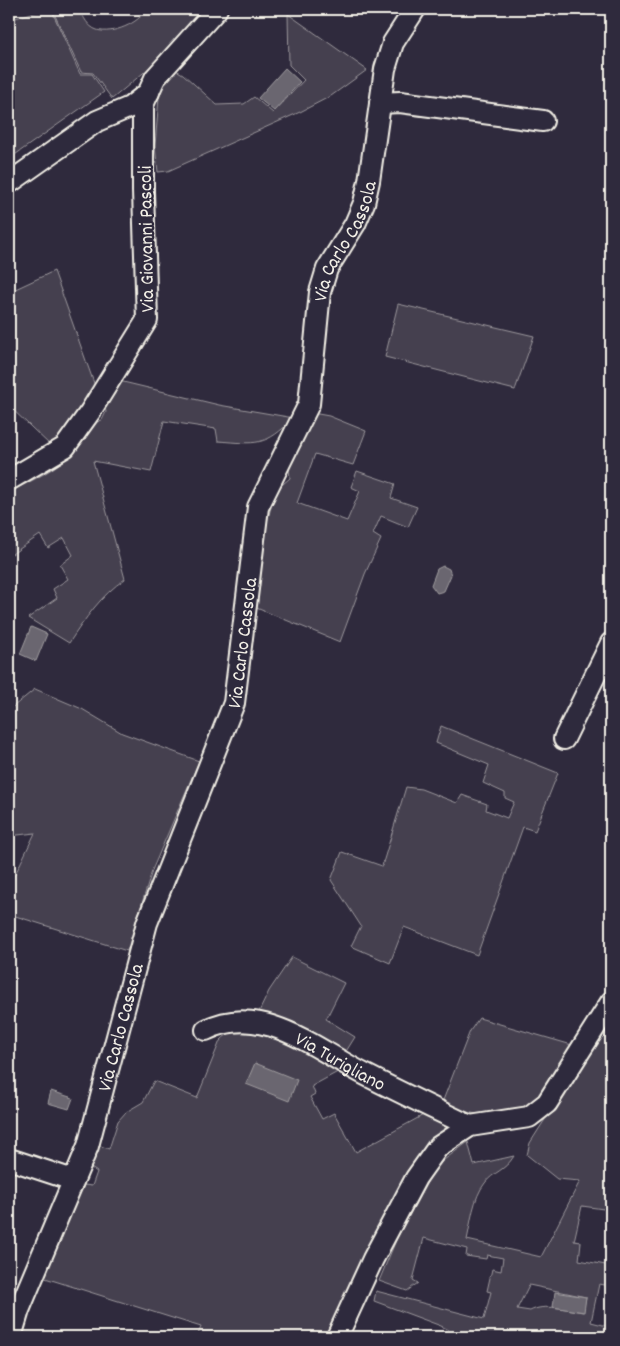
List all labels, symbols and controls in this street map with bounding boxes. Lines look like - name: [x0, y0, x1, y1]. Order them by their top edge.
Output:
- street label: Via Giovanni Pascoli: [133, 165, 163, 312]
- street label: Via Carlo Cassola: [308, 178, 386, 303]
- street label: Via Carlo Cassola: [222, 576, 266, 714]
- street label: Via Carlo Cassola: [92, 960, 153, 1095]
- street label: Via Turigliano: [289, 1027, 390, 1100]

